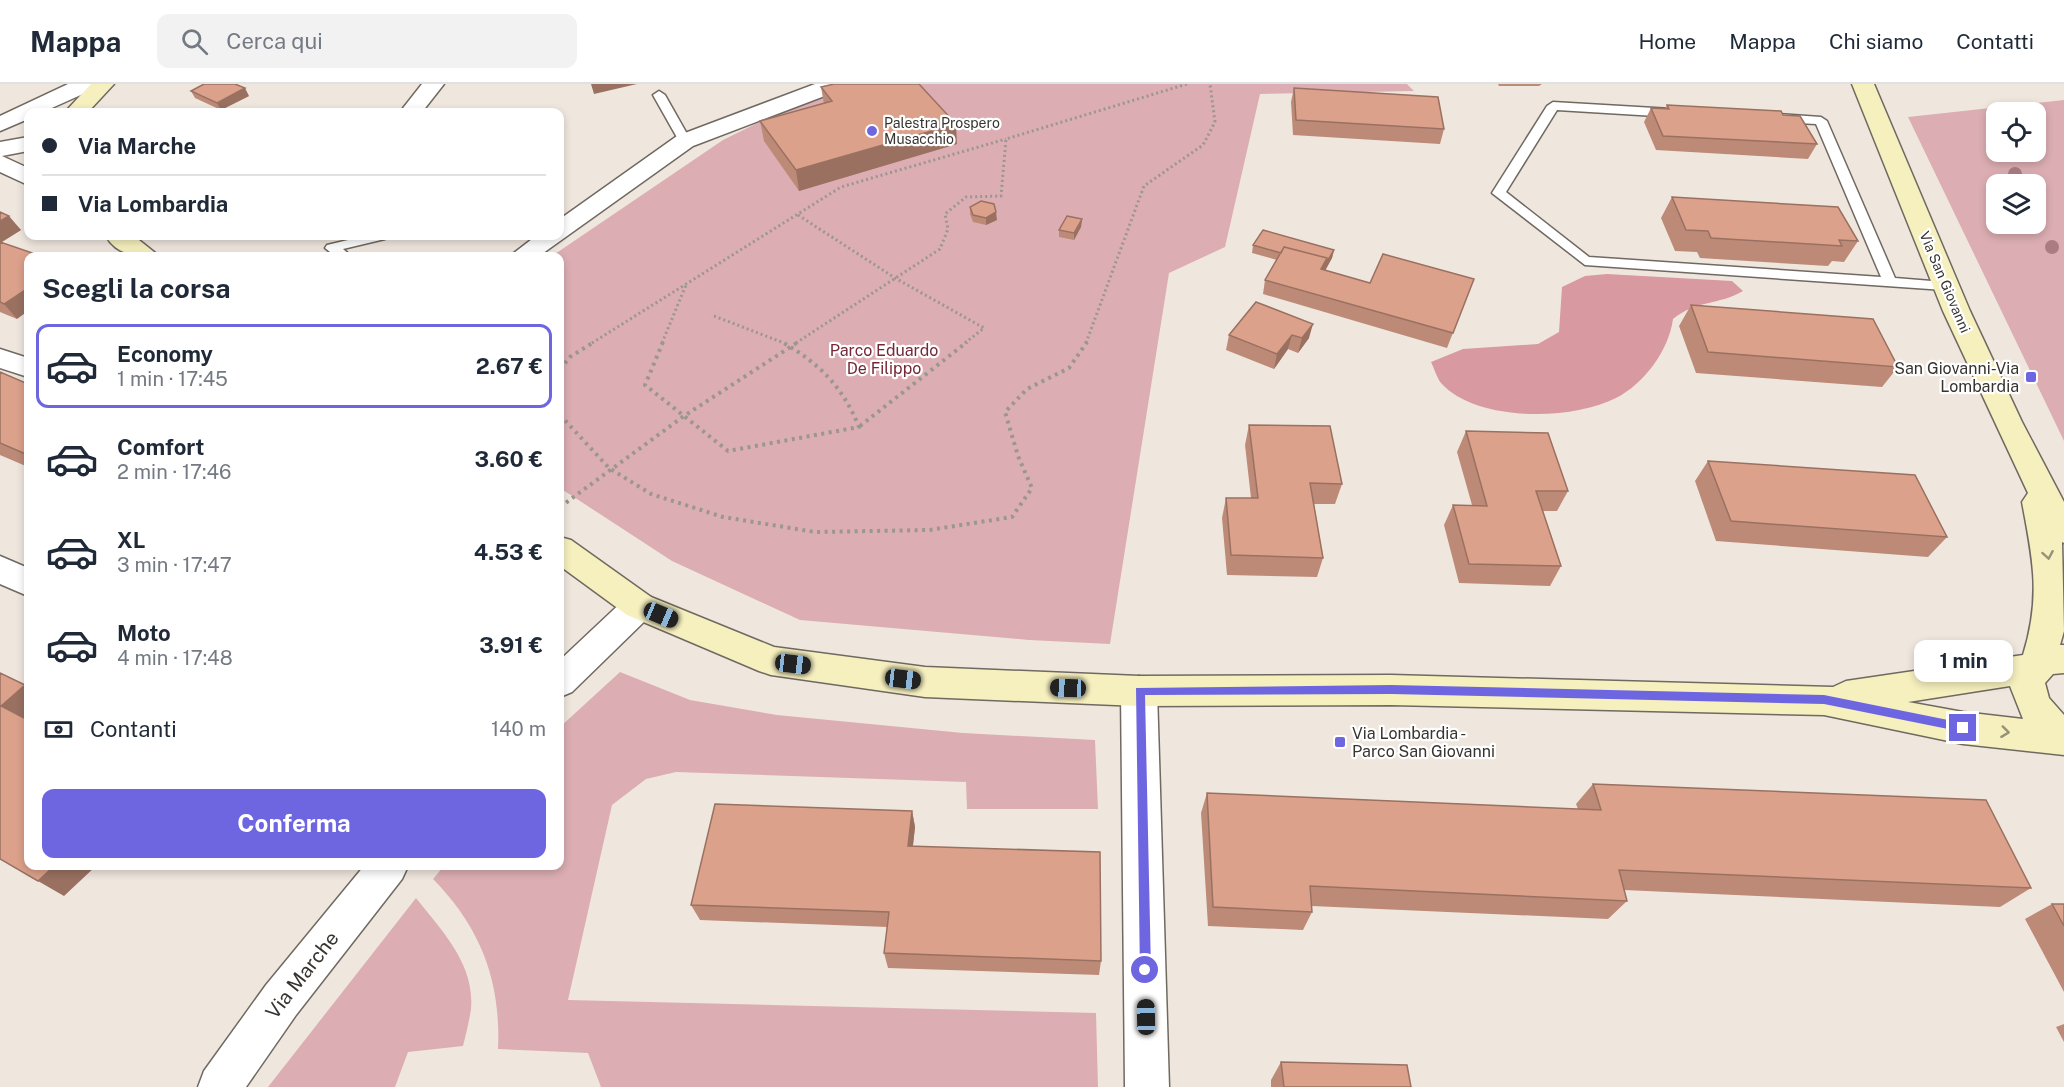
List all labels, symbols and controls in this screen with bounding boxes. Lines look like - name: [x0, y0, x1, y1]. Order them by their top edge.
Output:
- search box: [157, 14, 577, 68]
- text: Mappa: [30, 25, 121, 58]
- icon: search: [178, 25, 211, 58]
- text: Cerca qui: [226, 28, 323, 54]
- text: Home: [1638, 29, 1696, 54]
- text: Mappa: [1729, 29, 1796, 54]
- text: Chi siamo: [1829, 29, 1923, 54]
- text: Contatti: [1956, 29, 2034, 54]
- map controls: [1986, 102, 2046, 234]
- button: locate: [1986, 102, 2046, 162]
- place label: Palestra Prospero Musacchio: [884, 115, 1000, 147]
- marker: Palestra Prospero Musacchio: [865, 124, 879, 138]
- text: Via Marche: [78, 133, 196, 159]
- button: layers: [1986, 174, 2046, 234]
- text: Via Lombardia: [78, 191, 228, 217]
- street label: Via San Giovanni: [1916, 229, 1974, 335]
- text: Scegli la corsa: [42, 272, 231, 304]
- icon: car: [45, 339, 99, 393]
- text: Economy: [117, 341, 213, 367]
- park label: Parco Eduardo De Filippo: [830, 341, 938, 378]
- text: 2.67 €: [476, 353, 543, 379]
- place label: San Giovanni-Via Lombardia: [1894, 359, 2019, 396]
- text: 1 min · 17:45: [117, 367, 228, 391]
- marker: San Giovanni-Via Lombardia: [2024, 370, 2038, 384]
- icon: car: [45, 432, 99, 486]
- text: Comfort: [117, 434, 204, 460]
- text: 3.60 €: [475, 446, 543, 472]
- text: 2 min · 17:46: [117, 460, 231, 484]
- icon: car: [45, 525, 99, 579]
- text: XL: [117, 527, 145, 553]
- text: 4.53 €: [474, 539, 543, 565]
- one-way arrow: [2041, 550, 2054, 560]
- text: 3 min · 17:47: [117, 553, 232, 577]
- car: [641, 600, 681, 630]
- icon: car: [45, 618, 99, 672]
- text: Moto: [117, 620, 171, 646]
- text: 3.91 €: [479, 632, 543, 658]
- callout: 1 min: [1914, 641, 2012, 683]
- text: 4 min · 17:48: [117, 646, 233, 670]
- text: 1 min: [1939, 649, 1988, 673]
- car: [774, 653, 812, 675]
- car: [884, 668, 922, 690]
- car: [1050, 678, 1086, 698]
- icon: cash: [42, 713, 75, 746]
- route end: [1949, 714, 1976, 741]
- text: Contanti: [90, 716, 177, 742]
- text: 140 m: [491, 717, 546, 741]
- place label: Via Lombardia - Parco San Giovanni: [1352, 724, 1495, 761]
- one-way arrow: [2001, 726, 2010, 738]
- marker: Via Lombardia - Parco San Giovanni: [1333, 735, 1347, 749]
- button: Conferma: [42, 789, 546, 858]
- street label: Via Marche: [260, 927, 344, 1023]
- route start: [1131, 956, 1158, 983]
- car: [1137, 999, 1155, 1035]

